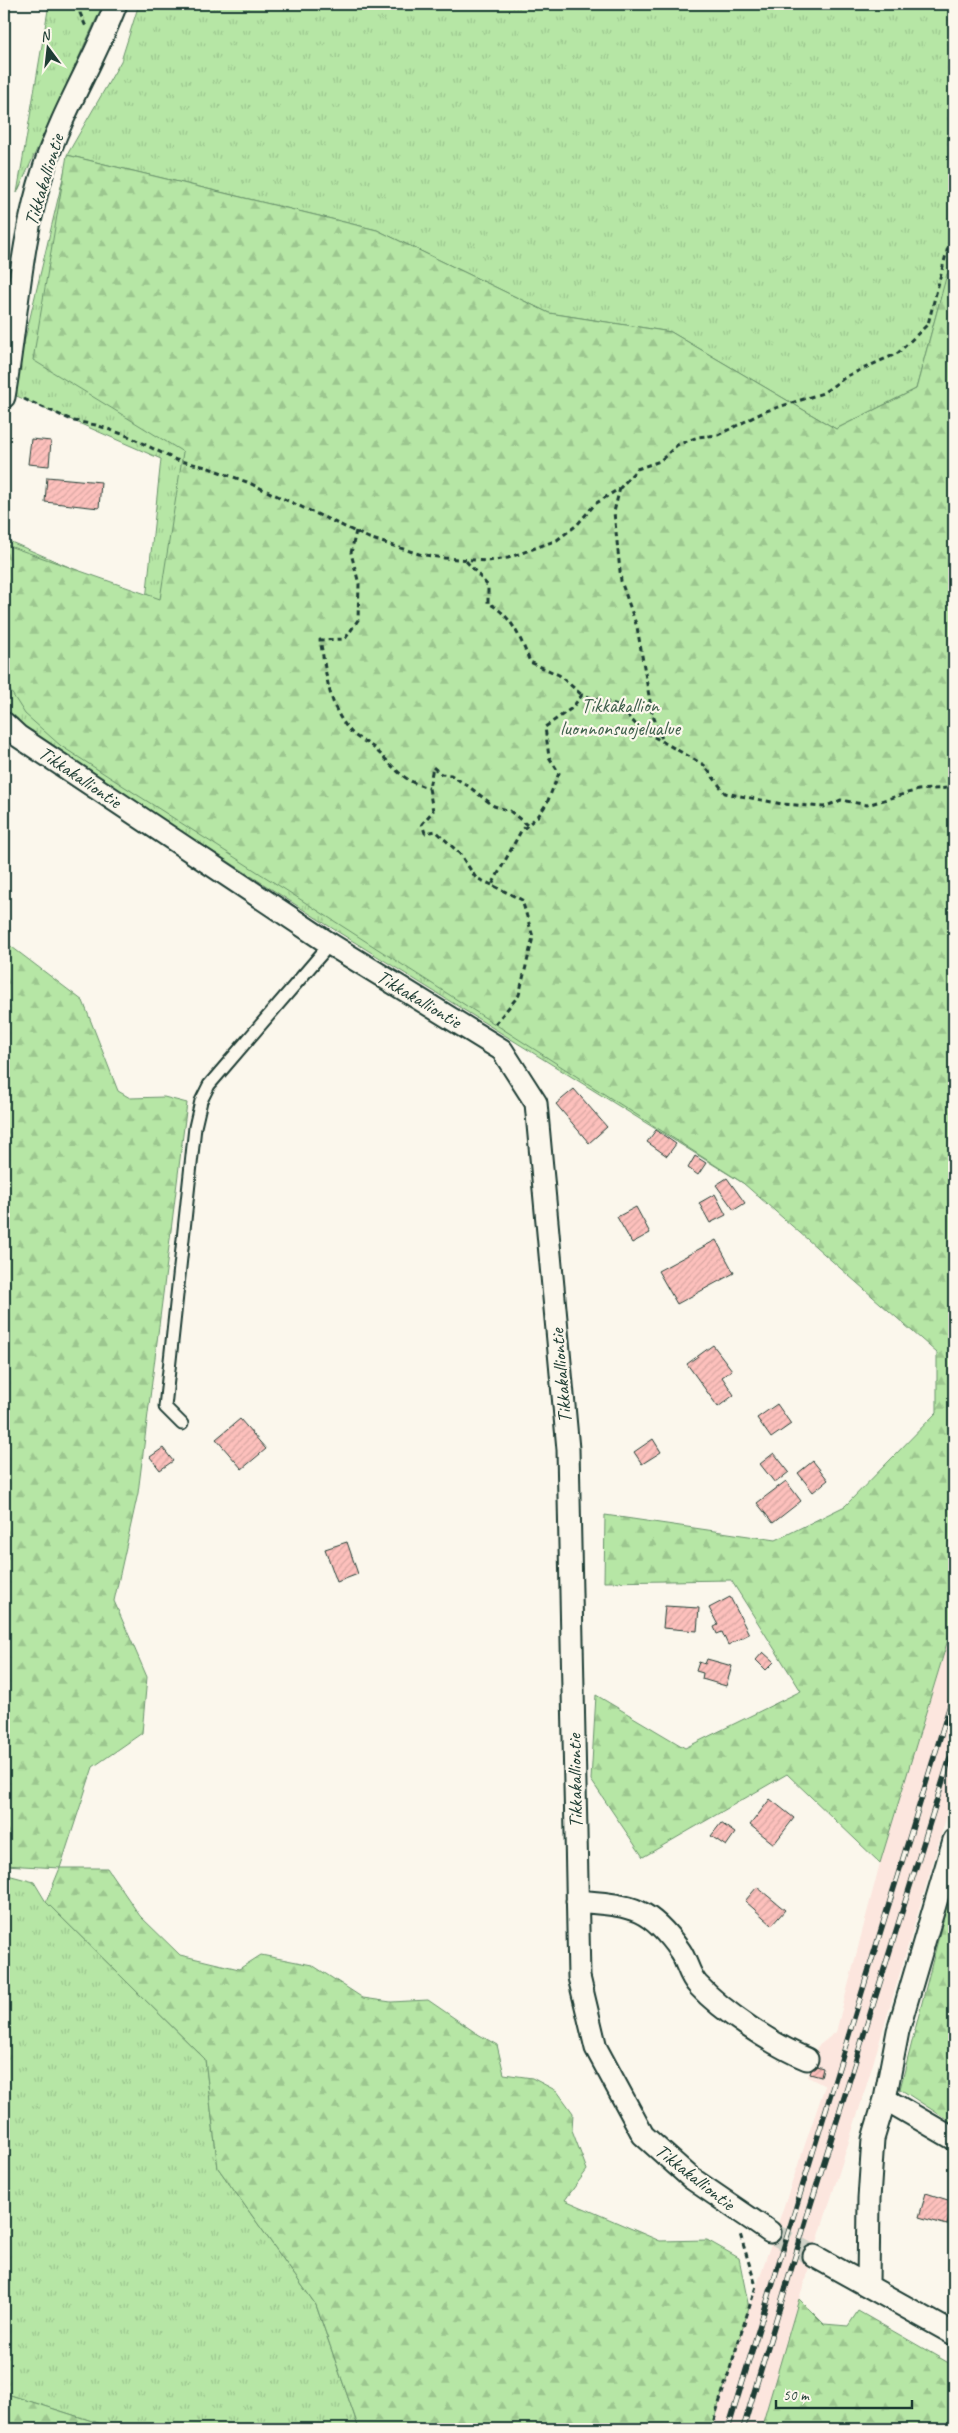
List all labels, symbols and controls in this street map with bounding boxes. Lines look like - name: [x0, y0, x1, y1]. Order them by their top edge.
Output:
- north arrow: [22, 22, 72, 72]
- text: N: [38, 26, 53, 45]
- street label: Tikkakalliontie: [18, 130, 70, 229]
- park label: Tikkakallion luonnonsuojelualue: [560, 693, 681, 741]
- street label: Tikkakalliontie: [34, 740, 127, 815]
- street label: Tikkakalliontie: [372, 964, 467, 1035]
- street label: Tikkakalliontie: [544, 1326, 578, 1424]
- street label: Tikkakalliontie: [562, 1732, 588, 1828]
- street label: Tikkakalliontie: [650, 2138, 741, 2217]
- scale bar: [776, 2378, 912, 2410]
- text: 50 m: [783, 2386, 810, 2405]

